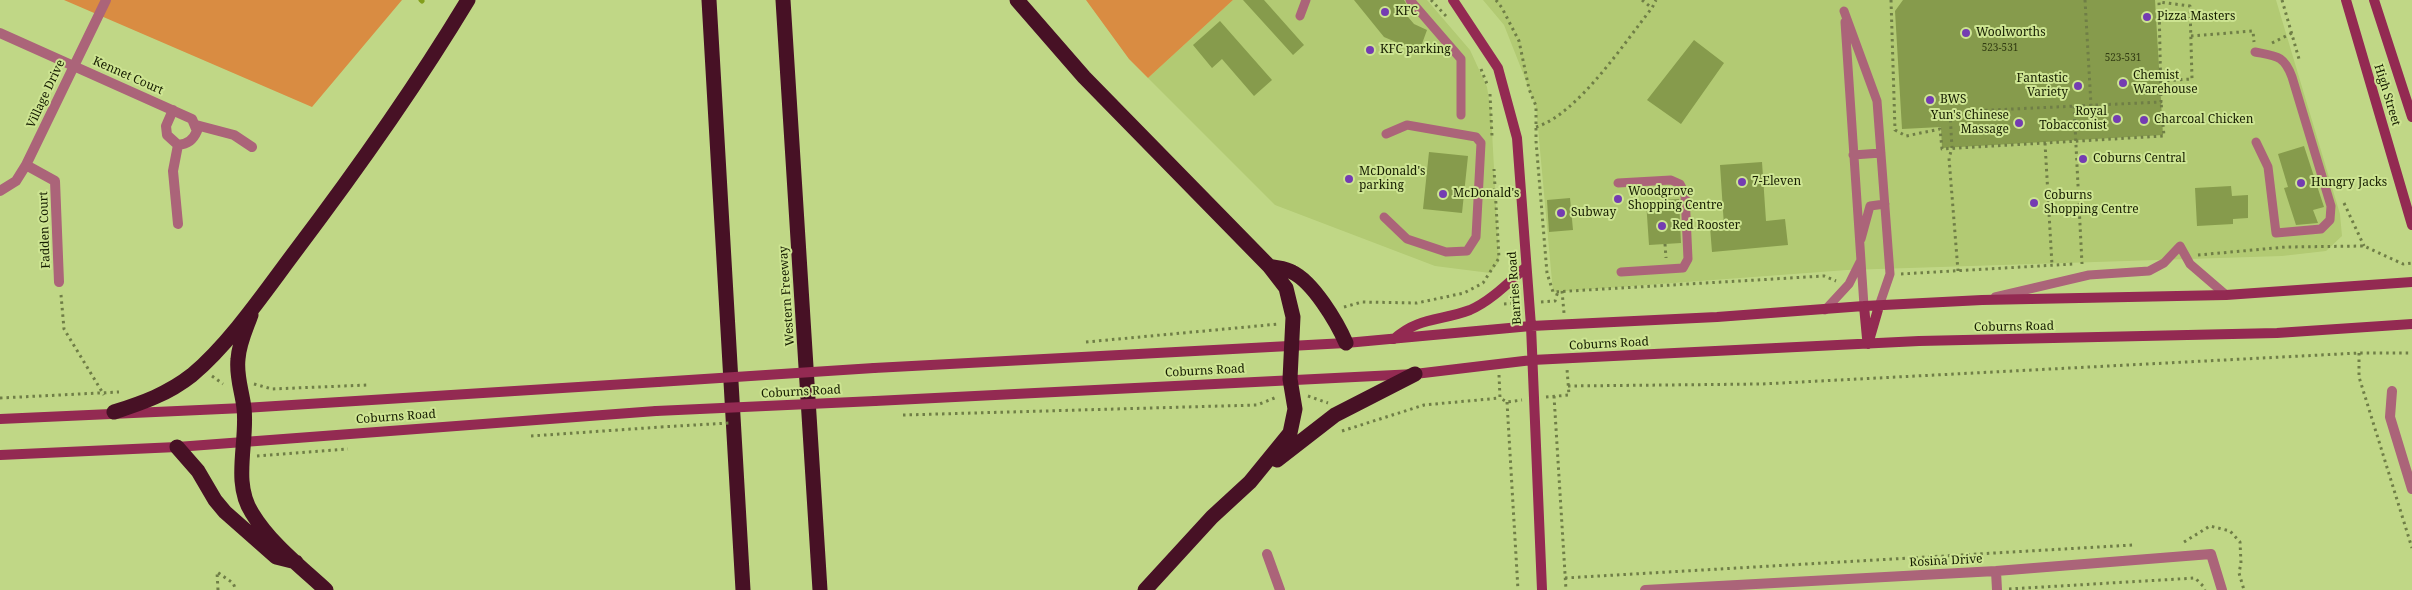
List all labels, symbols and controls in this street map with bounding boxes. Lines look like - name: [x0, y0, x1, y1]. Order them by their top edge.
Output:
- place label: KFC: [1395, 5, 1418, 19]
- marker: KFC: [1379, 6, 1391, 18]
- place label: Pizza Masters: [2157, 10, 2235, 24]
- marker: Pizza Masters: [2141, 11, 2153, 23]
- place label: Woolworths: [1976, 26, 2046, 40]
- marker: Woolworths: [1960, 27, 1972, 39]
- house number: 523-531: [1982, 42, 2018, 54]
- place label: KFC parking: [1380, 43, 1451, 57]
- marker: KFC parking: [1364, 44, 1376, 56]
- house number: 523-531: [2105, 52, 2141, 64]
- street label: Kennet Court: [91, 54, 165, 98]
- street label: Village Drive: [24, 58, 68, 130]
- street label: High Street: [2371, 62, 2403, 128]
- place label: Chemist Warehouse: [2133, 69, 2198, 97]
- place label: Fantastic Variety: [2017, 72, 2068, 100]
- marker: Chemist Warehouse: [2117, 77, 2129, 89]
- marker: Fantastic Variety: [2072, 80, 2084, 92]
- place label: BWS: [1940, 93, 1967, 107]
- marker: BWS: [1924, 94, 1936, 106]
- place label: Royal Tobacconist: [2039, 105, 2107, 133]
- place label: Yun's Chinese Massage: [1931, 109, 2009, 137]
- marker: Royal Tobacconist: [2111, 113, 2123, 125]
- place label: Charcoal Chicken: [2154, 113, 2253, 127]
- marker: Charcoal Chicken: [2138, 114, 2150, 126]
- marker: Yun's Chinese Massage: [2013, 117, 2025, 129]
- place label: Coburns Central: [2093, 152, 2186, 166]
- marker: Coburns Central: [2077, 153, 2089, 165]
- place label: McDonald's parking: [1359, 165, 1425, 193]
- marker: McDonald's parking: [1343, 173, 1355, 185]
- place label: 7-Eleven: [1752, 175, 1801, 189]
- marker: 7-Eleven: [1736, 176, 1748, 188]
- place label: Hungry Jacks: [2311, 176, 2387, 190]
- marker: Hungry Jacks: [2295, 177, 2307, 189]
- place label: Woodgrove Shopping Centre: [1628, 185, 1723, 213]
- place label: McDonald's: [1453, 187, 1519, 201]
- marker: McDonald's: [1437, 188, 1449, 200]
- place label: Coburns Shopping Centre: [2044, 189, 2139, 217]
- street label: Fadden Court: [36, 191, 54, 269]
- marker: Woodgrove Shopping Centre: [1612, 193, 1624, 205]
- marker: Coburns Shopping Centre: [2028, 197, 2040, 209]
- place label: Subway: [1571, 206, 1616, 220]
- marker: Subway: [1555, 207, 1567, 219]
- place label: Red Rooster: [1672, 219, 1740, 233]
- marker: Red Rooster: [1656, 220, 1668, 232]
- street label: Western Freeway: [776, 246, 798, 346]
- street label: Barries Road: [1505, 251, 1525, 325]
- street label: Coburns Road: [1974, 319, 2054, 335]
- street label: Coburns Road: [1569, 335, 1649, 353]
- street label: Coburns Road: [1165, 362, 1245, 380]
- street label: Coburns Road: [761, 383, 841, 401]
- street label: Coburns Road: [356, 407, 436, 427]
- street label: Rosina Drive: [1909, 552, 1983, 570]

